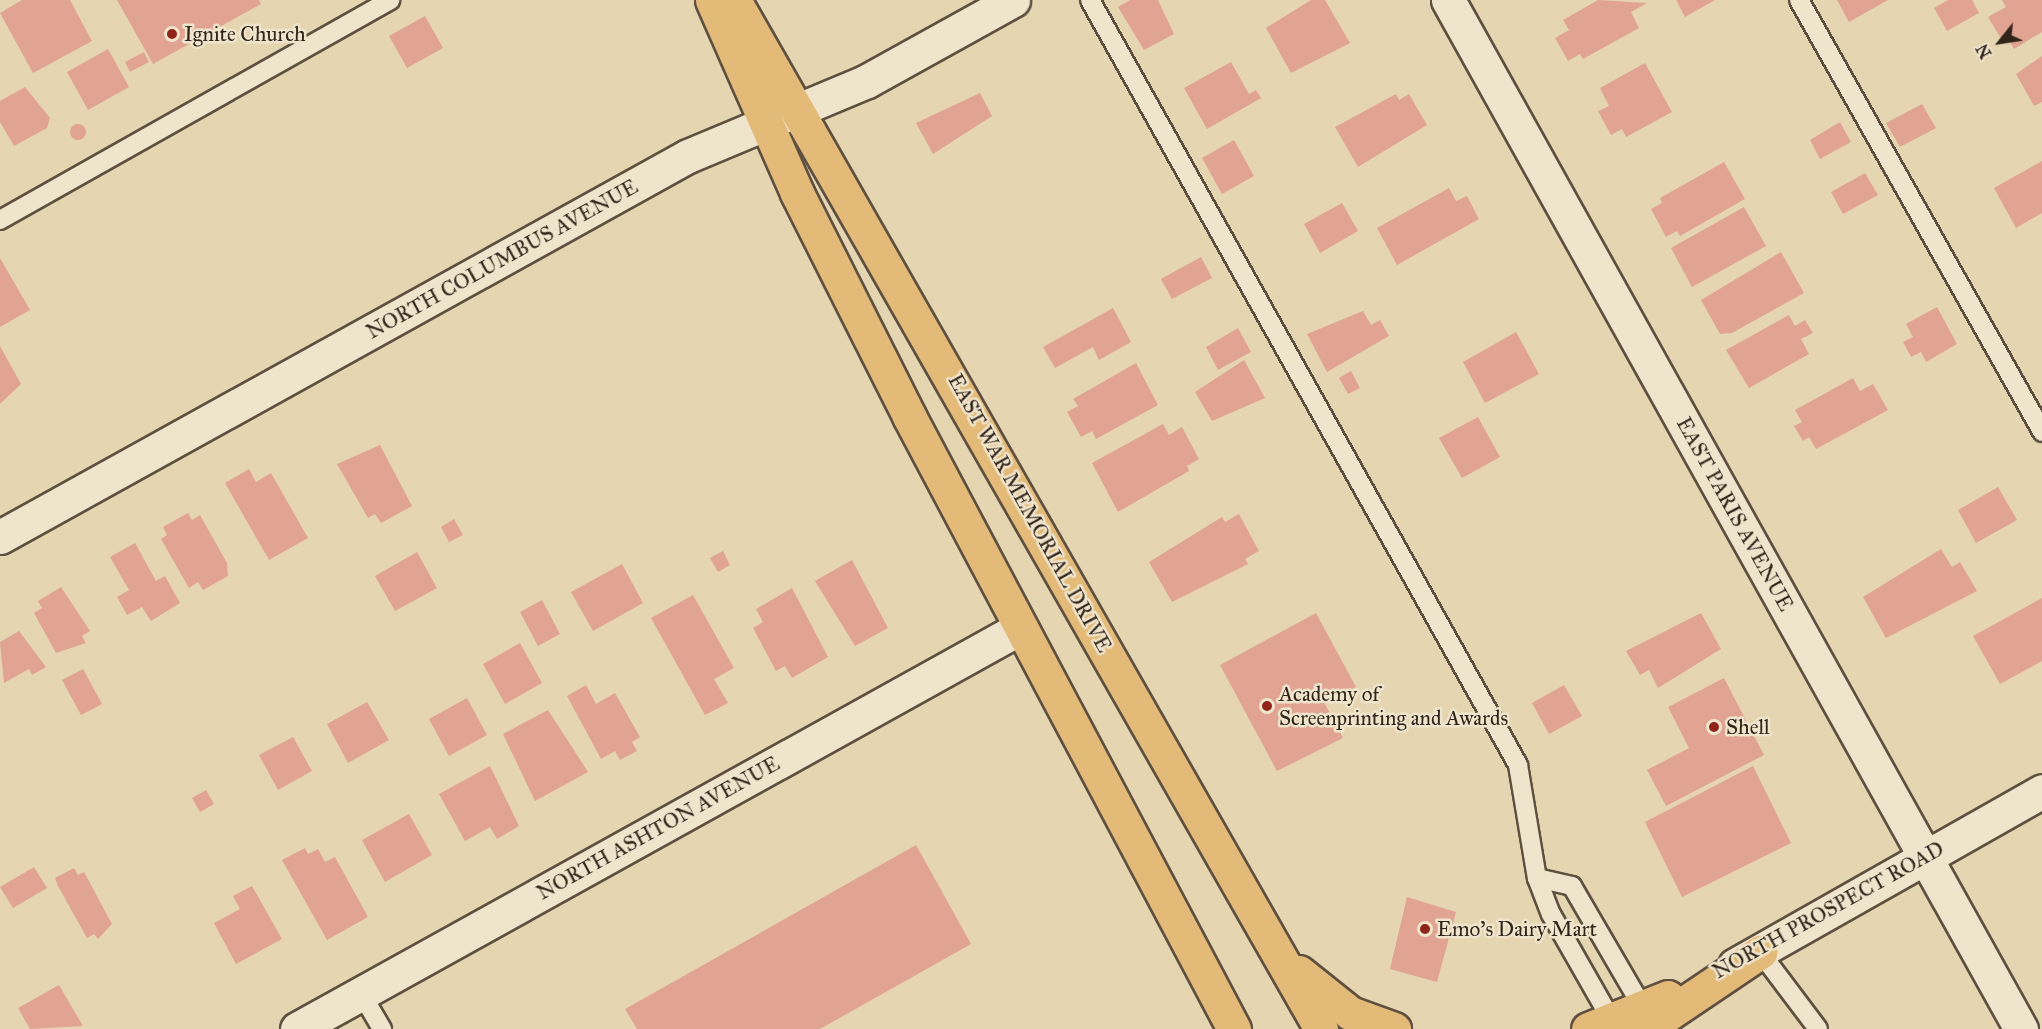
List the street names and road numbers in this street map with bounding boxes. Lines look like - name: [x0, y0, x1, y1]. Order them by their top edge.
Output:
- street label: NORTH COLUMBUS AVENUE: [362, 174, 642, 344]
- street label: EAST WAR MEMORIAL DRIVE: [943, 369, 1117, 657]
- street label: EAST PARIS AVENUE: [1671, 413, 1799, 615]
- street label: NORTH ASHTON AVENUE: [532, 751, 784, 905]
- street label: NORTH PROSPECT ROAD: [1708, 836, 1948, 984]

